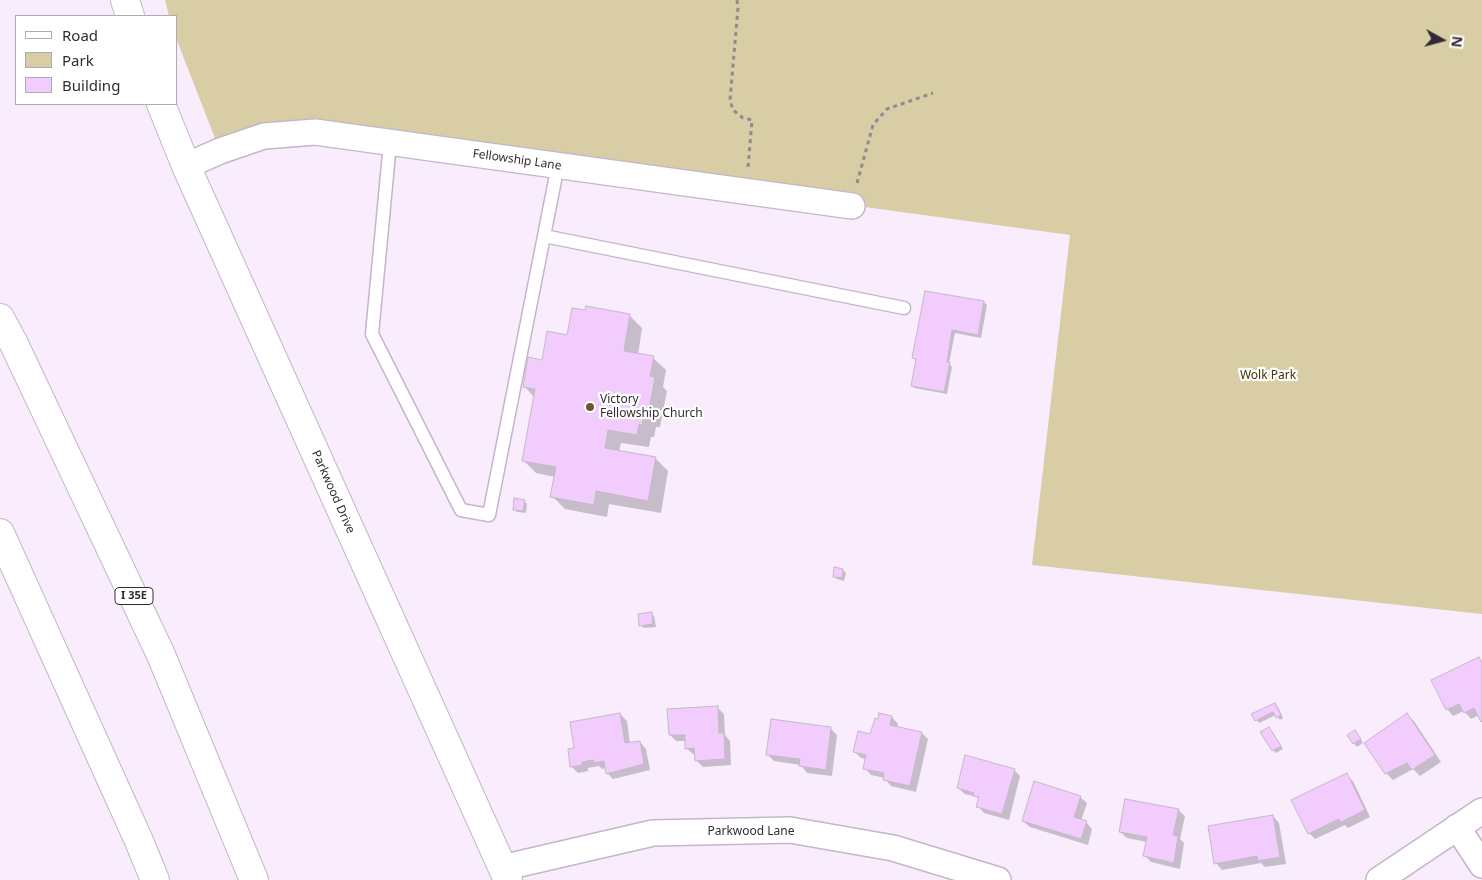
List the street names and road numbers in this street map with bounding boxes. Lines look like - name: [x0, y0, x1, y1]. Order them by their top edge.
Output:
- street label: Fellowship Lane: [472, 147, 562, 173]
- street label: Parkwood Drive: [308, 448, 358, 536]
- road number: I 35E: [115, 588, 153, 604]
- street label: Parkwood Lane: [707, 825, 795, 839]

